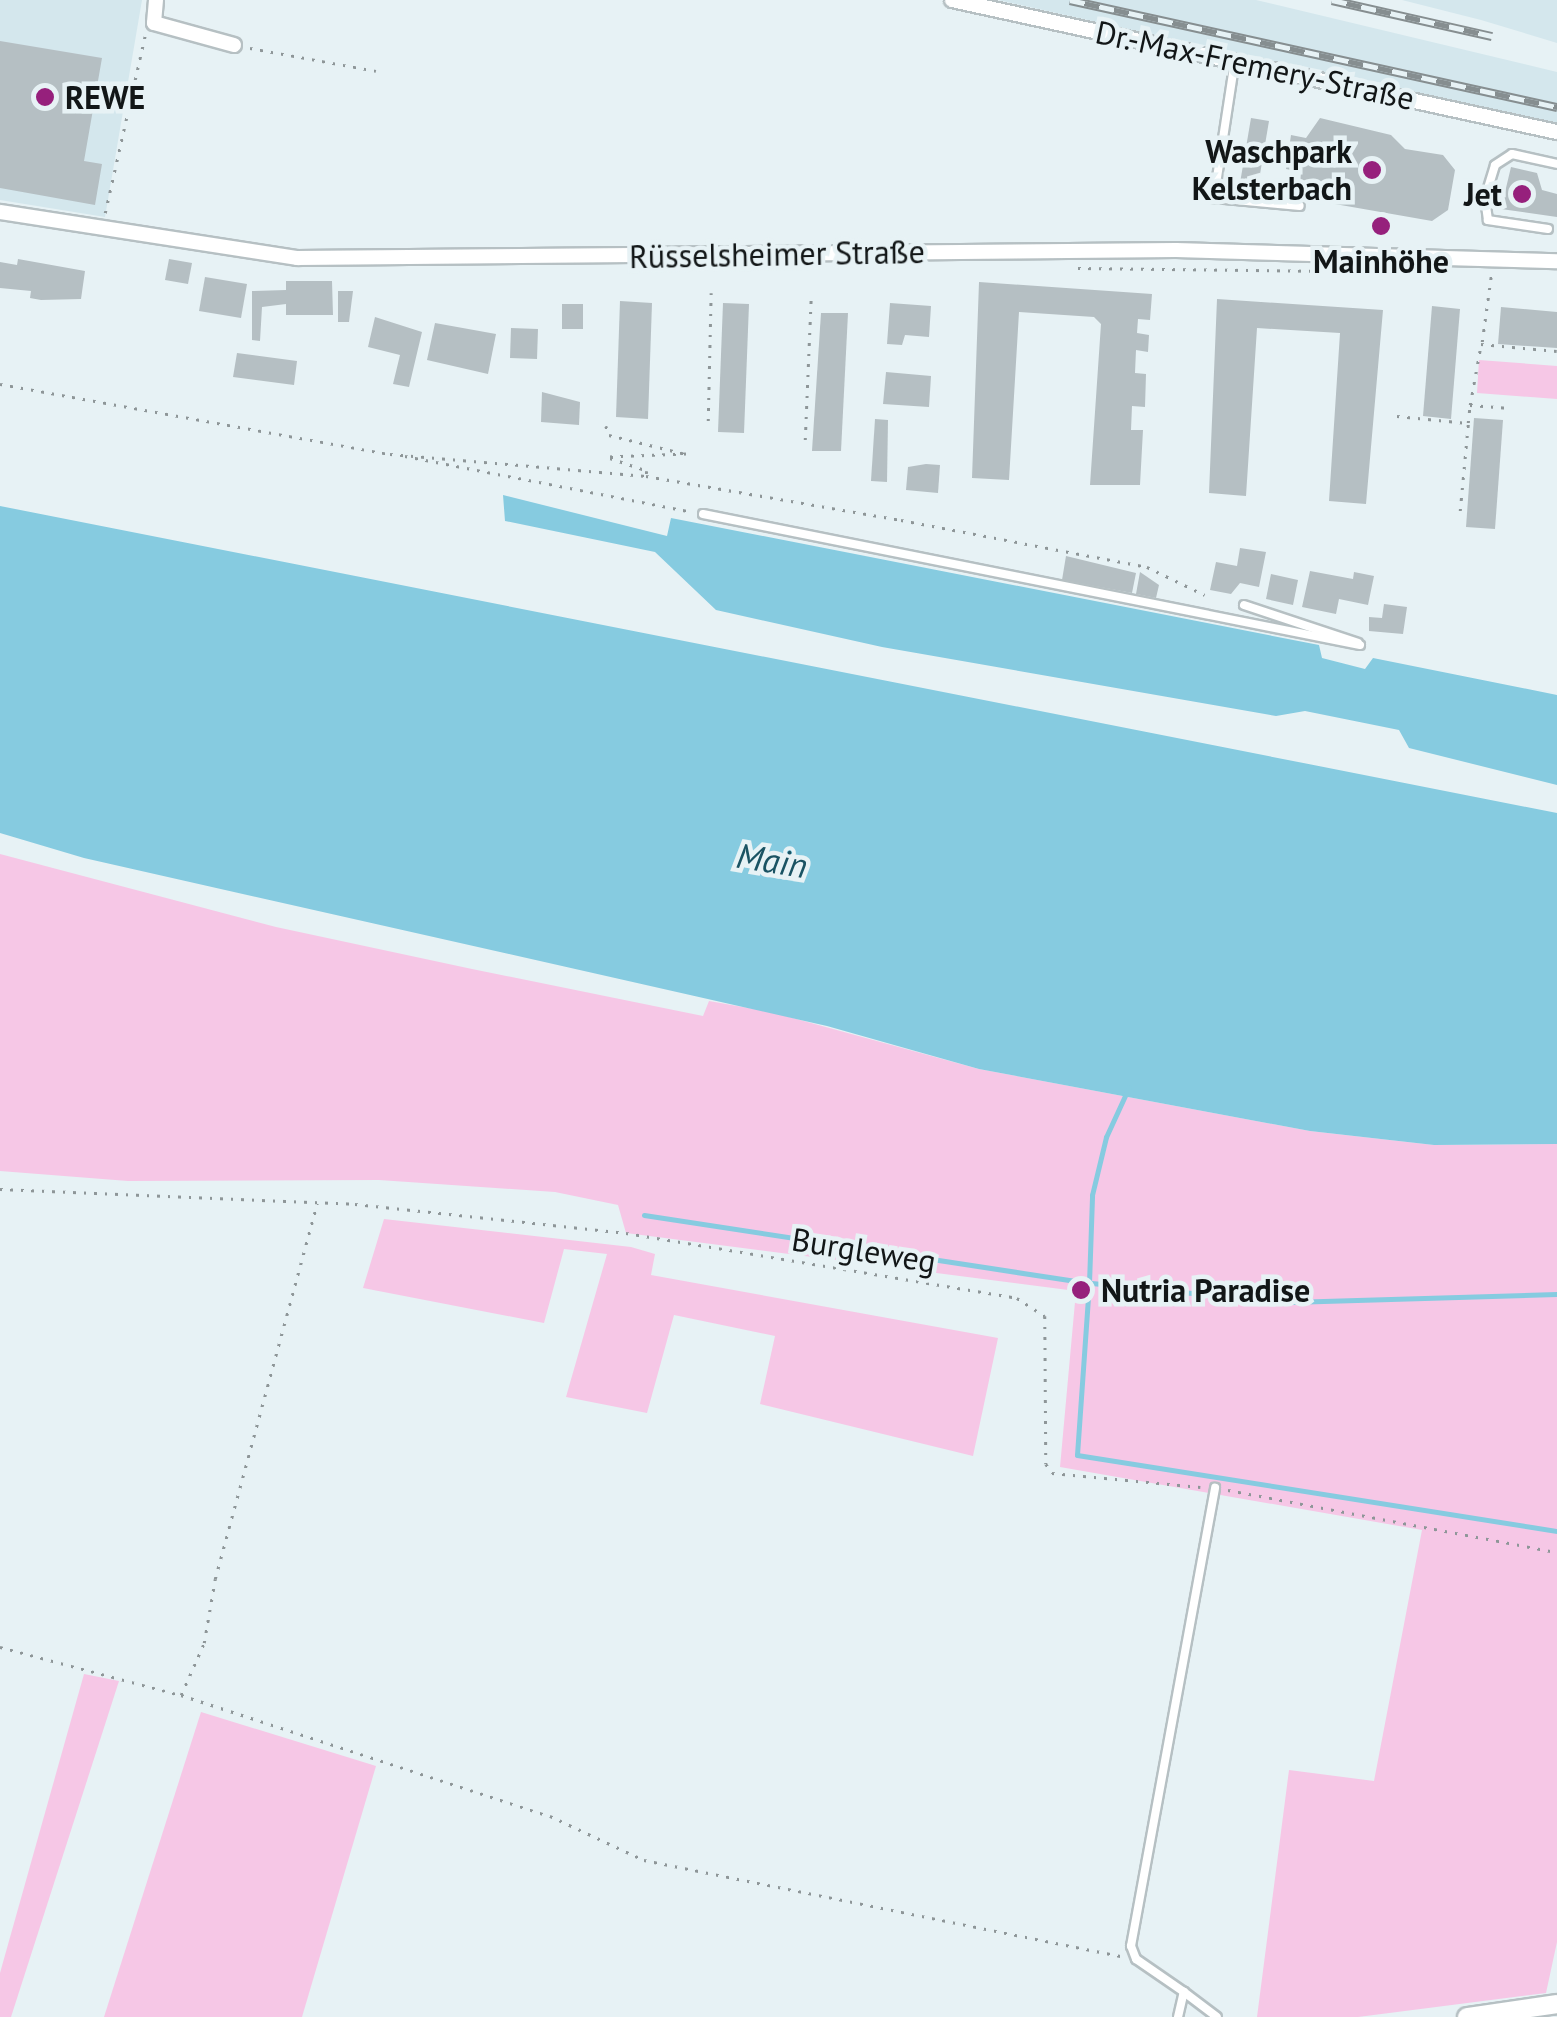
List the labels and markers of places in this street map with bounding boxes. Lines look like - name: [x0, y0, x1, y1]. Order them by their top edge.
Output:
- place label: REWE: [65, 78, 145, 116]
- marker: REWE: [34, 86, 56, 108]
- place label: Waschpark Kelsterbach: [1192, 133, 1352, 208]
- marker: Waschpark Kelsterbach: [1361, 159, 1383, 181]
- place label: Jet: [1464, 175, 1502, 213]
- marker: Jet: [1511, 183, 1533, 205]
- marker: Mainhöhe: [1370, 215, 1392, 237]
- place label: Mainhöhe: [1313, 242, 1449, 280]
- place label: Nutria Paradise: [1101, 1271, 1310, 1309]
- marker: Nutria Paradise: [1070, 1279, 1092, 1301]

